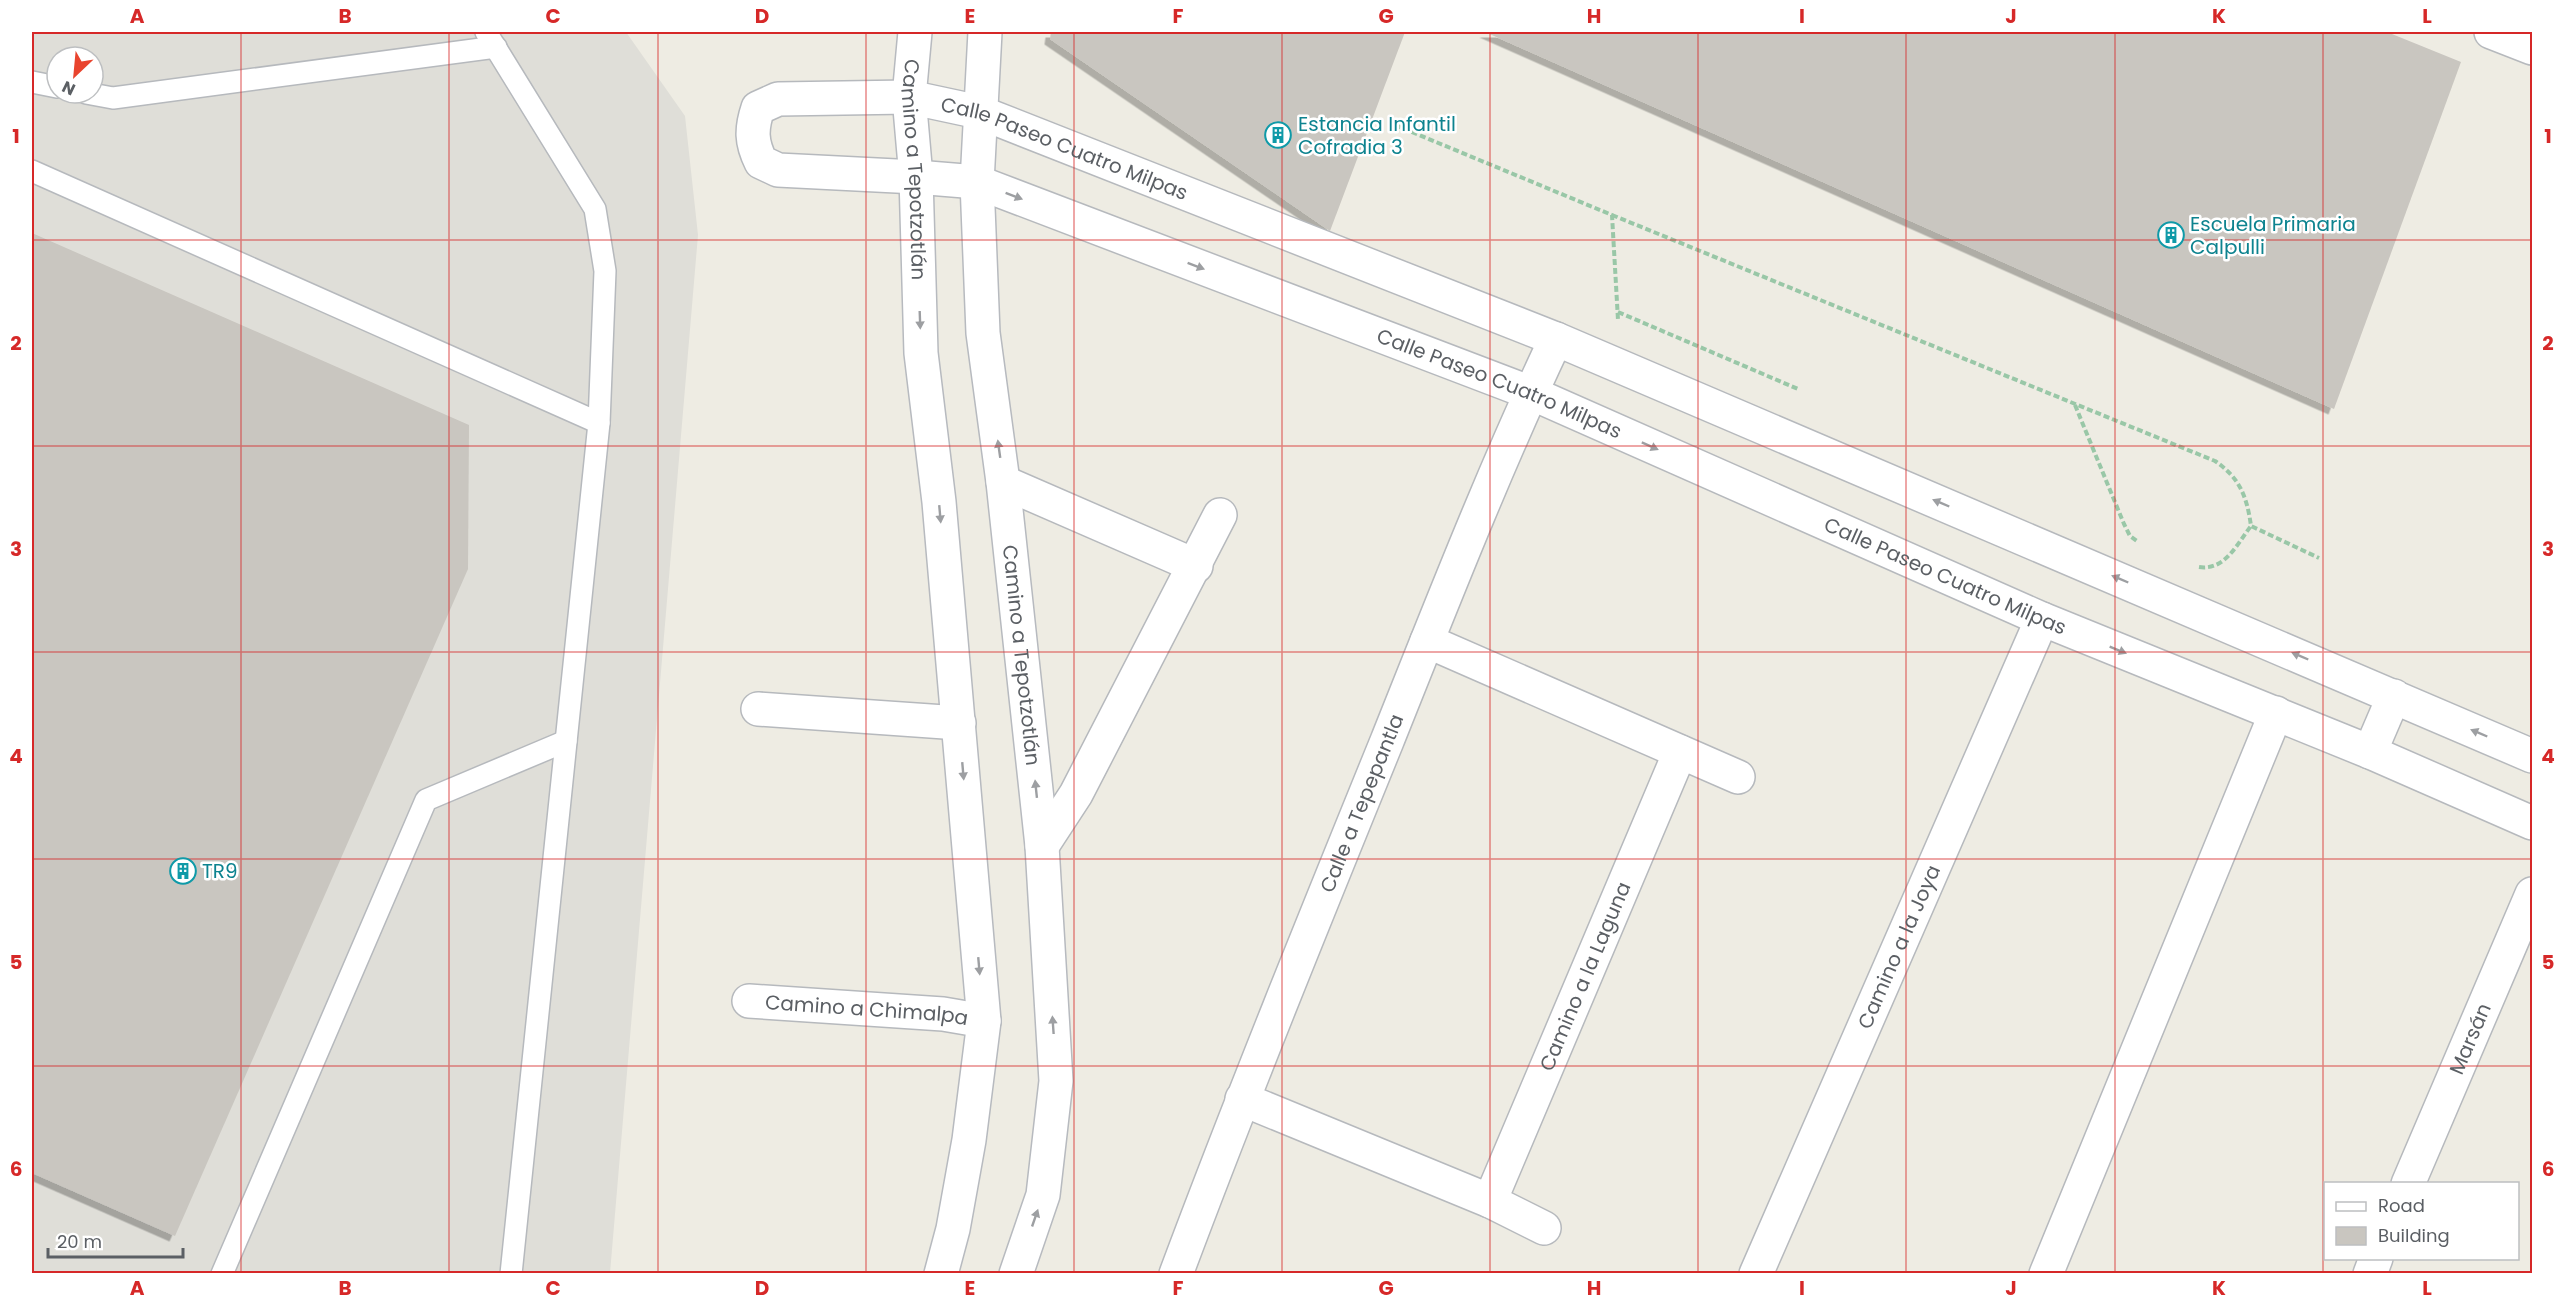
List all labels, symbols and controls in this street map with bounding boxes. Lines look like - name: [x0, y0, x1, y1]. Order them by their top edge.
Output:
- text: A: [130, 2, 145, 30]
- text: B: [338, 2, 352, 30]
- text: C: [545, 2, 561, 30]
- text: D: [755, 2, 769, 30]
- text: E: [965, 2, 975, 30]
- text: F: [1173, 2, 1184, 30]
- text: G: [1378, 2, 1394, 30]
- text: H: [1587, 2, 1601, 30]
- text: I: [1799, 2, 1805, 30]
- text: J: [2005, 2, 2017, 30]
- text: K: [2212, 2, 2226, 30]
- text: L: [2422, 2, 2432, 30]
- north arrow: [45, 45, 105, 105]
- street label: Camino a Tepotzotlán: [894, 58, 933, 281]
- text: N: [58, 75, 79, 101]
- street label: Calle Paseo Cuatro Milpas: [938, 90, 1192, 207]
- place label: Estancia Infantil Cofradia 3: [1298, 110, 1456, 161]
- building icon: Estancia Infantil Cofradia 3: [1263, 120, 1293, 150]
- text: 1: [12, 122, 20, 150]
- text: 1: [2544, 122, 2552, 150]
- one-way arrow: [1005, 192, 1023, 202]
- place label: Escuela Primaria Calpulli: [2190, 210, 2356, 261]
- building icon: Escuela Primaria Calpulli: [2156, 220, 2186, 250]
- one-way arrow: [1187, 261, 1205, 271]
- one-way arrow: [915, 311, 925, 330]
- street label: Calle Paseo Cuatro Milpas: [1373, 322, 1626, 445]
- text: 2: [10, 329, 22, 357]
- text: 2: [2542, 329, 2554, 357]
- one-way arrow: [994, 440, 1003, 459]
- one-way arrow: [1642, 441, 1660, 451]
- one-way arrow: [1932, 498, 1950, 507]
- one-way arrow: [935, 505, 945, 524]
- street label: Calle Paseo Cuatro Milpas: [1820, 510, 2071, 641]
- text: 3: [10, 535, 22, 563]
- text: 3: [2542, 535, 2554, 563]
- street label: Camino a Tepotzotlán: [996, 544, 1047, 767]
- one-way arrow: [2111, 574, 2129, 584]
- one-way arrow: [2109, 646, 2127, 655]
- one-way arrow: [2290, 651, 2308, 661]
- street label: Calle a Tepepantla: [1313, 710, 1410, 897]
- one-way arrow: [2470, 727, 2488, 737]
- text: 4: [9, 742, 23, 770]
- text: 4: [2541, 742, 2555, 770]
- one-way arrow: [958, 762, 968, 781]
- one-way arrow: [1031, 780, 1041, 799]
- building icon: TR9: [168, 856, 198, 886]
- place label: TR9: [202, 857, 238, 885]
- street label: Camino a la Joya: [1851, 860, 1947, 1033]
- street label: Camino a la Laguna: [1533, 877, 1638, 1075]
- text: 5: [10, 948, 23, 976]
- text: 5: [2542, 948, 2555, 976]
- one-way arrow: [974, 956, 984, 975]
- street label: Camino a Chimalpa: [764, 988, 970, 1032]
- street label: Marsán: [2442, 999, 2498, 1079]
- one-way arrow: [1048, 1016, 1058, 1035]
- text: 6: [10, 1155, 22, 1183]
- text: 6: [2542, 1155, 2554, 1183]
- legend: [2324, 1182, 2519, 1260]
- text: Road: [2378, 1193, 2425, 1218]
- one-way arrow: [1030, 1209, 1040, 1227]
- scale bar: [48, 1221, 183, 1259]
- text: Building: [2378, 1223, 2450, 1248]
- text: 20 m: [57, 1229, 102, 1254]
- text: A: [130, 1274, 145, 1302]
- text: B: [338, 1274, 352, 1302]
- text: C: [545, 1274, 561, 1302]
- text: D: [755, 1274, 769, 1302]
- text: E: [965, 1274, 975, 1302]
- text: F: [1173, 1274, 1184, 1302]
- text: G: [1378, 1274, 1394, 1302]
- text: H: [1587, 1274, 1601, 1302]
- text: I: [1799, 1274, 1805, 1302]
- text: J: [2005, 1274, 2017, 1302]
- text: K: [2212, 1274, 2226, 1302]
- text: L: [2422, 1274, 2432, 1302]

